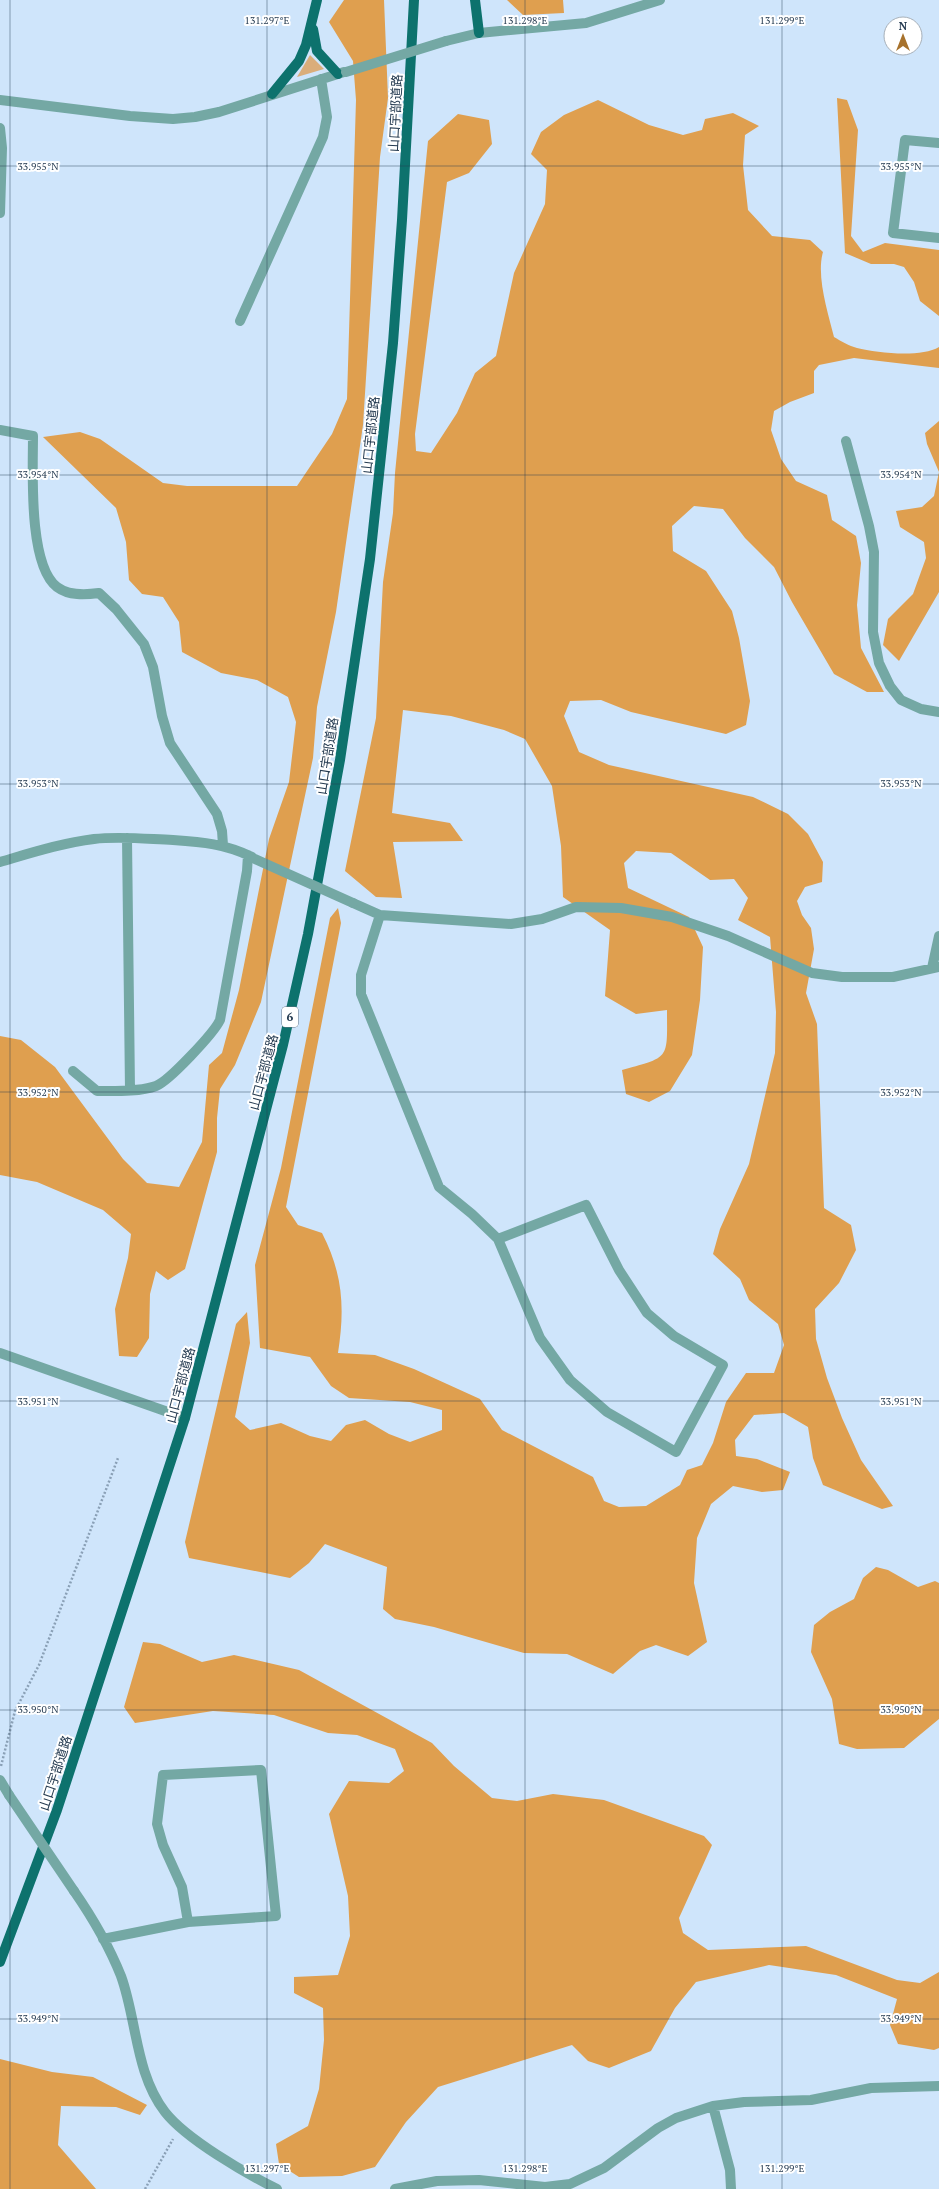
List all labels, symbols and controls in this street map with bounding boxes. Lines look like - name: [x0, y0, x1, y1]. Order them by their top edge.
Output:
- text: 131.297°E: [245, 14, 290, 27]
- text: 131.298°E: [503, 14, 548, 27]
- text: 131.299°E: [760, 14, 805, 27]
- north arrow: [883, 16, 923, 56]
- text: N: [899, 19, 908, 33]
- street label: 山口宇部道路: [384, 74, 406, 152]
- text: 33.955°N: [18, 160, 59, 173]
- text: 33.955°N: [881, 160, 922, 173]
- street label: 山口宇部道路: [357, 395, 383, 475]
- text: 33.954°N: [18, 468, 59, 481]
- text: 33.954°N: [881, 468, 922, 481]
- street label: 山口宇部道路: [312, 716, 342, 796]
- text: 33.953°N: [18, 777, 59, 790]
- text: 33.953°N: [881, 777, 922, 790]
- road number: 6: [282, 1007, 298, 1027]
- street label: 山口宇部道路: [244, 1032, 282, 1112]
- text: 33.952°N: [18, 1086, 59, 1099]
- text: 33.952°N: [881, 1086, 922, 1099]
- street label: 山口宇部道路: [161, 1345, 199, 1425]
- text: 33.951°N: [18, 1395, 59, 1408]
- text: 33.951°N: [881, 1395, 922, 1408]
- text: 33.950°N: [18, 1703, 59, 1716]
- text: 33.950°N: [881, 1703, 922, 1716]
- street label: 山口宇部道路: [34, 1733, 76, 1813]
- text: 33.949°N: [18, 2012, 59, 2025]
- text: 33.949°N: [881, 2012, 922, 2025]
- text: 131.297°E: [245, 2162, 290, 2175]
- text: 131.298°E: [503, 2162, 548, 2175]
- text: 131.299°E: [760, 2162, 805, 2175]

